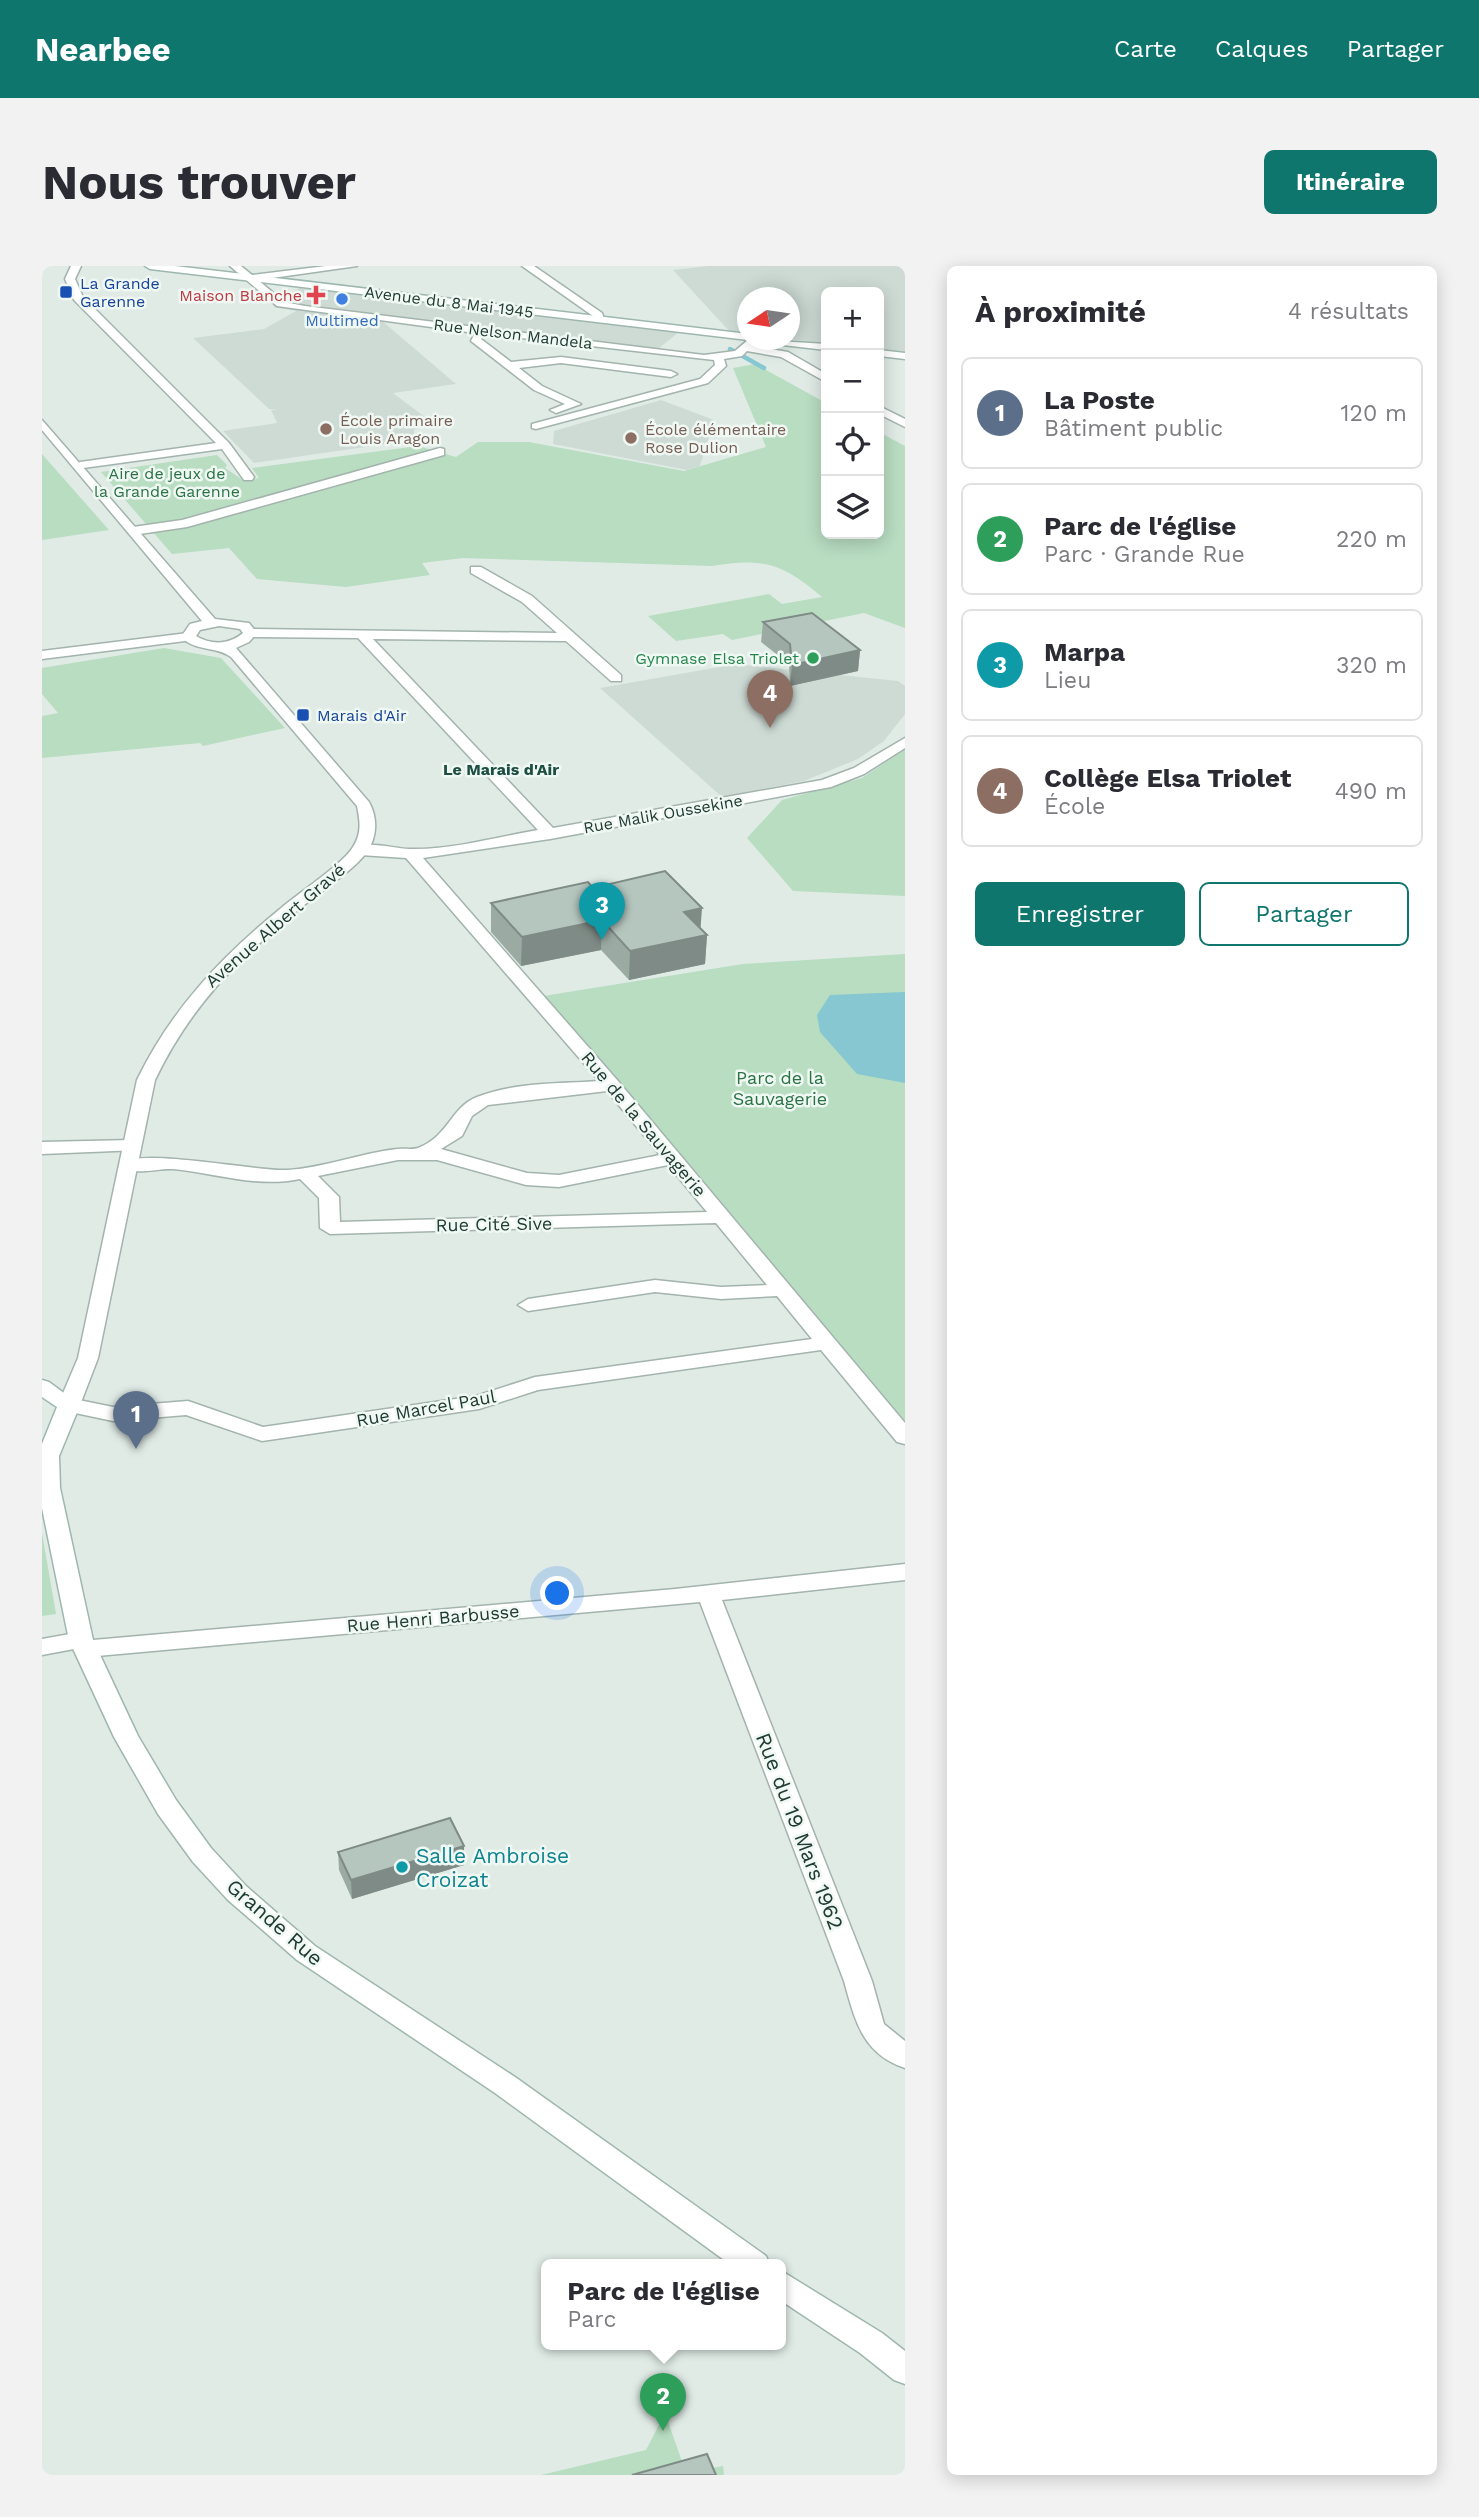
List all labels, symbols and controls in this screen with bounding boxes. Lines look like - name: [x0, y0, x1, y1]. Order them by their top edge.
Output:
- text: Nearbee: [35, 30, 171, 69]
- text: Carte: [1114, 35, 1177, 63]
- text: Calques: [1215, 35, 1309, 63]
- text: Partager: [1347, 35, 1444, 63]
- button: Itinéraire: [1264, 150, 1437, 214]
- text: Nous trouver: [42, 153, 356, 211]
- place label: La Grande Garenne: [80, 274, 160, 311]
- street label: Avenue du 8 Mai 1945: [364, 282, 534, 322]
- marker: La Grande Garenne: [58, 284, 74, 300]
- place label: Maison Blanche: [179, 286, 302, 305]
- marker: Maison Blanche: [308, 287, 324, 303]
- north arrow: [737, 287, 800, 350]
- map controls: [821, 287, 884, 539]
- button: +: [821, 287, 884, 350]
- marker: Multimed: [334, 291, 350, 307]
- text: À proximité: [975, 294, 1146, 329]
- text: 4 résultats: [1288, 298, 1409, 325]
- place label: Multimed: [305, 311, 379, 330]
- street label: Rue Nelson Mandela: [432, 315, 594, 353]
- button: −: [821, 350, 884, 413]
- text: La Poste: [1044, 385, 1155, 415]
- text: 1: [995, 400, 1005, 427]
- text: 120 m: [1341, 400, 1407, 427]
- place label: École primaire Louis Aragon: [340, 411, 453, 448]
- button: locate: [821, 413, 884, 476]
- text: Bâtiment public: [1044, 415, 1223, 442]
- place label: École élémentaire Rose Dulion: [645, 420, 786, 457]
- marker: École primaire Louis Aragon: [318, 421, 334, 437]
- marker: École élémentaire Rose Dulion: [623, 430, 639, 446]
- park label: Aire de jeux de la Grande Garenne: [94, 464, 240, 501]
- button: layers: [821, 476, 884, 539]
- text: Parc de l'église: [1044, 511, 1236, 541]
- text: 2: [993, 526, 1007, 553]
- text: 220 m: [1336, 526, 1407, 553]
- text: Parc · Grande Rue: [1044, 541, 1245, 568]
- text: Marpa: [1044, 637, 1125, 667]
- place label: Gymnase Elsa Triolet: [635, 649, 799, 668]
- marker: Gymnase Elsa Triolet: [805, 650, 821, 666]
- text: 3: [993, 652, 1007, 679]
- text: 320 m: [1336, 652, 1407, 679]
- text: Lieu: [1044, 667, 1091, 694]
- pin: 4: [747, 670, 793, 728]
- place label: Marais d'Air: [317, 706, 407, 725]
- marker: Marais d'Air: [295, 707, 311, 723]
- district label: Le Marais d'Air: [443, 760, 559, 779]
- text: Collège Elsa Triolet: [1044, 763, 1291, 793]
- text: 4: [993, 778, 1007, 805]
- text: 490 m: [1335, 778, 1407, 805]
- street label: Rue Malik Oussekine: [582, 791, 744, 837]
- text: École: [1044, 793, 1105, 820]
- street label: Avenue Albert Gravé: [201, 859, 349, 991]
- pin: 3: [579, 882, 625, 940]
- button: Enregistrer: [975, 882, 1185, 946]
- button: Partager: [1199, 882, 1409, 946]
- street label: Rue de la Sauvagerie: [577, 1047, 711, 1201]
- park label: Parc de la Sauvagerie: [733, 1067, 827, 1109]
- street label: Rue Cité Sive: [436, 1212, 552, 1236]
- street label: Rue Marcel Paul: [355, 1385, 498, 1431]
- pin: 1: [113, 1391, 159, 1449]
- your location: [540, 1576, 574, 1610]
- street label: Rue Henri Barbusse: [346, 1600, 520, 1636]
- street label: Rue du 19 Mars 1962: [751, 1729, 849, 1933]
- place label: Salle Ambroise Croizat: [416, 1843, 569, 1892]
- marker: Salle Ambroise Croizat: [394, 1859, 410, 1875]
- street label: Grande Rue: [222, 1873, 328, 1971]
- popup: [541, 2259, 786, 2350]
- text: Parc de l'église: [567, 2276, 760, 2306]
- text: Parc: [567, 2306, 616, 2333]
- pin: 2: [640, 2373, 686, 2431]

